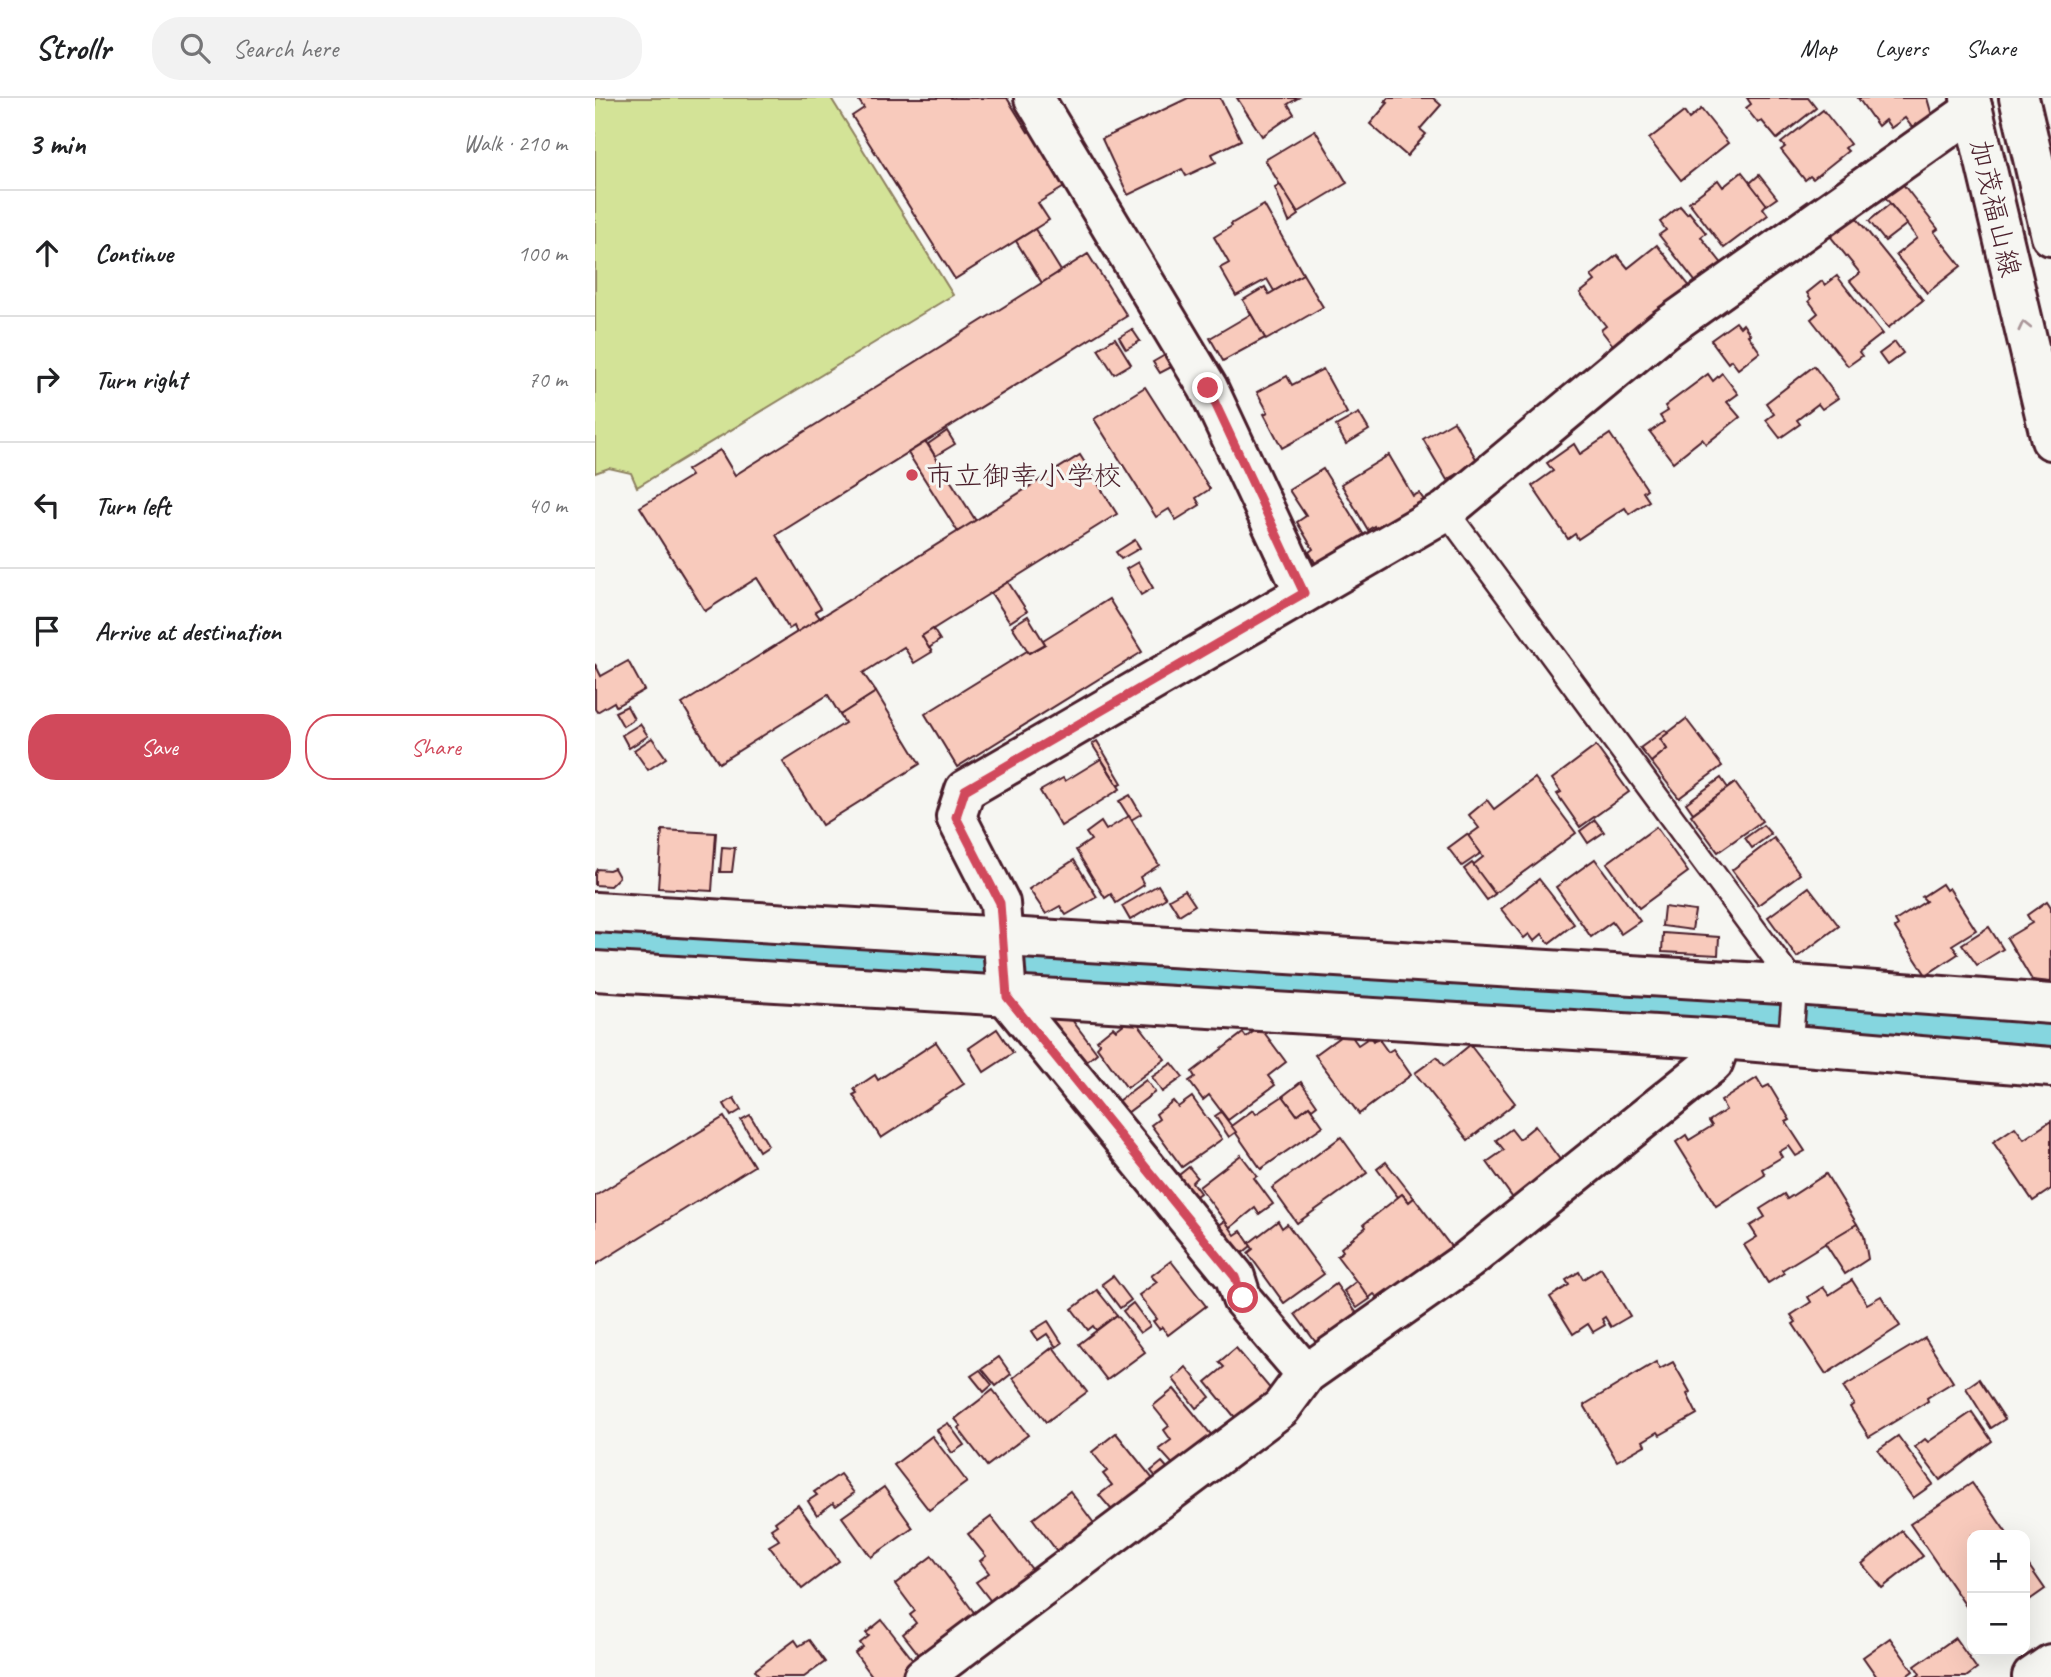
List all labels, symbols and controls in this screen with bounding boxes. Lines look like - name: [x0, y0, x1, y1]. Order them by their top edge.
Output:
- search box: [152, 17, 642, 80]
- text: Strollr: [35, 27, 110, 69]
- icon: search: [176, 29, 214, 67]
- text: Search here: [232, 32, 338, 65]
- text: Map: [1800, 33, 1837, 63]
- text: Layers: [1875, 33, 1928, 63]
- text: Share: [1966, 33, 2016, 63]
- text: 3 min: [28, 125, 85, 163]
- text: Walk · 210 m: [463, 129, 567, 158]
- street label: 加茂福山線: [1963, 136, 2028, 280]
- icon: ahead: [28, 234, 66, 272]
- text: Continue: [95, 237, 173, 270]
- text: 100 m: [518, 239, 567, 268]
- one-way arrow: [2018, 320, 2032, 332]
- icon: right: [28, 360, 66, 398]
- text: Turn right: [95, 363, 186, 396]
- text: 70 m: [528, 365, 567, 394]
- route end: [1192, 372, 1223, 403]
- place label: 市立御幸小学校: [926, 458, 1122, 493]
- marker: 市立御幸小学校: [904, 467, 920, 483]
- icon: left: [28, 486, 66, 524]
- text: Turn left: [95, 489, 170, 522]
- text: 40 m: [528, 491, 567, 520]
- icon: arrive: [28, 612, 66, 650]
- text: Arrive at destination: [95, 615, 281, 648]
- button: Save: [28, 714, 291, 780]
- button: Share: [305, 714, 567, 780]
- route start: [1227, 1282, 1258, 1313]
- map controls: [1967, 1530, 2030, 1656]
- button: +: [1967, 1530, 2030, 1593]
- button: −: [1967, 1593, 2030, 1656]

